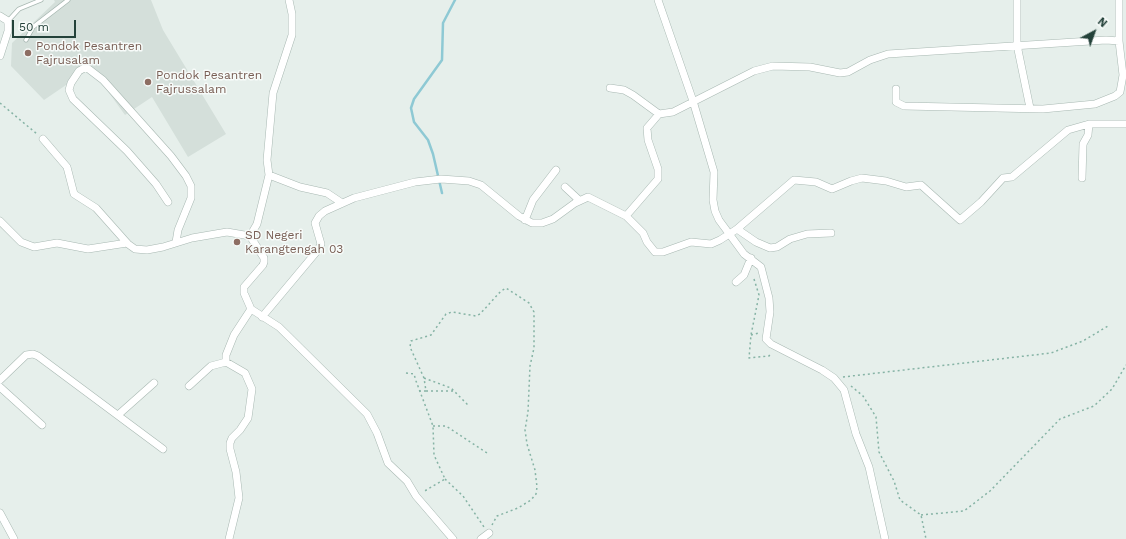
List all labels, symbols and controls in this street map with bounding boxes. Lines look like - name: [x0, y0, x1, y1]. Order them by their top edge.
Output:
- scale bar: [14, 12, 78, 38]
- north arrow: [1074, 12, 1114, 52]
- text: N: [1095, 15, 1110, 30]
- text: 50 m: [19, 20, 49, 34]
- place label: Pondok Pesantren Fajrusalam: [36, 39, 142, 67]
- marker: Pondok Pesantren Fajrusalam: [23, 48, 33, 58]
- place label: Pondok Pesantren Fajrussalam: [156, 68, 262, 96]
- marker: Pondok Pesantren Fajrussalam: [143, 77, 153, 87]
- place label: SD Negeri Karangtengah 03: [245, 228, 343, 256]
- marker: SD Negeri Karangtengah 03: [232, 237, 242, 247]

